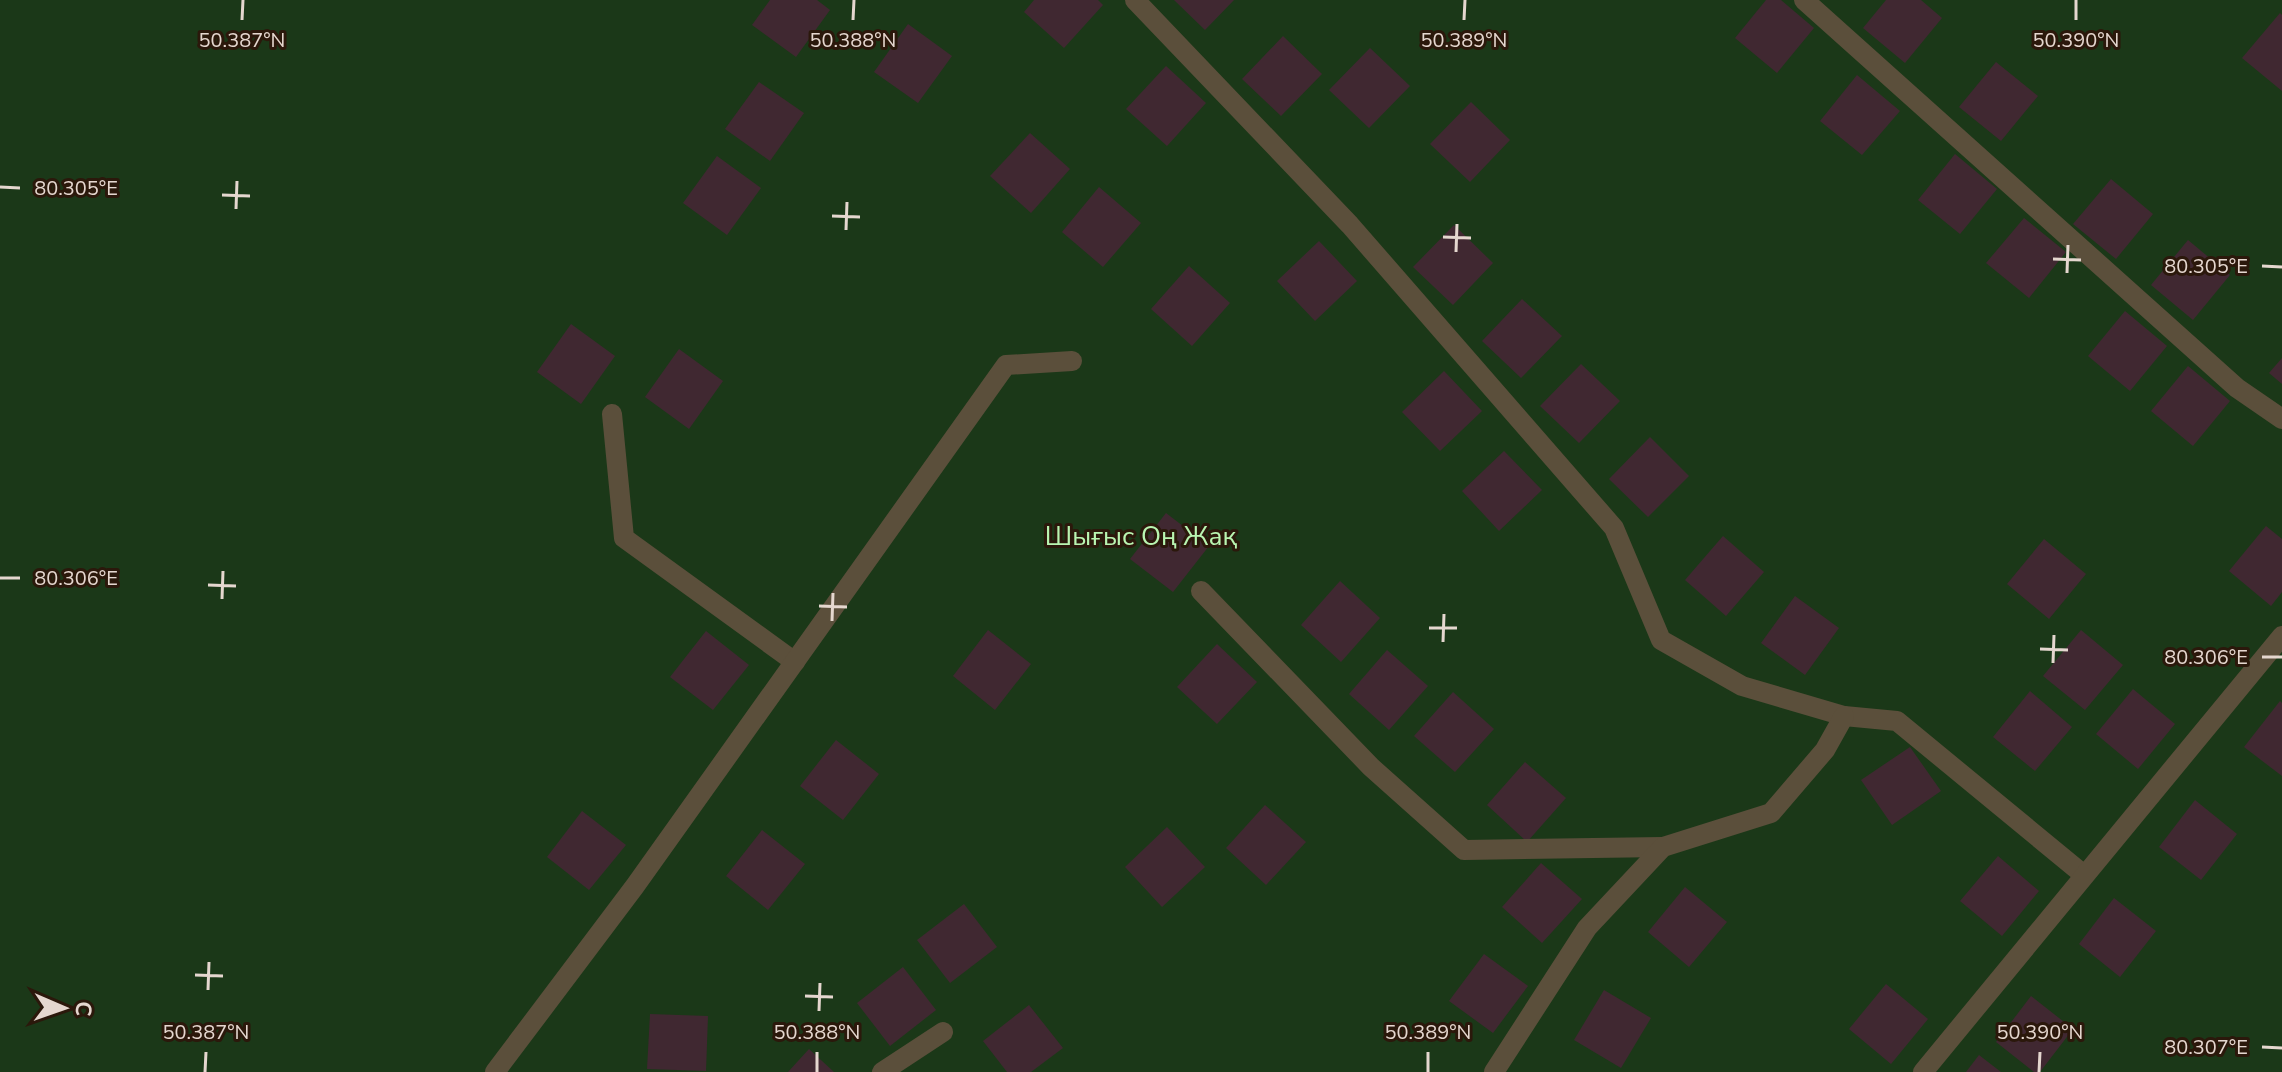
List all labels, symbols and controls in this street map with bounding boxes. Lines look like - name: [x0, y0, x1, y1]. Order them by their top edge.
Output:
- text: 50.387°N: [199, 27, 285, 54]
- text: 50.388°N: [810, 27, 896, 54]
- text: 50.389°N: [1421, 27, 1507, 54]
- text: 50.390°N: [2033, 27, 2119, 54]
- text: 80.305°E: [34, 175, 118, 202]
- text: 80.305°E: [2164, 253, 2248, 280]
- park label: Шығыс Оң Жақ: [1045, 519, 1237, 554]
- text: 80.306°E: [34, 565, 118, 592]
- text: 80.306°E: [2164, 644, 2248, 671]
- north arrow: [24, 968, 104, 1048]
- text: С: [68, 1001, 98, 1017]
- text: 50.387°N: [163, 1019, 249, 1046]
- text: 50.388°N: [774, 1019, 860, 1046]
- text: 50.389°N: [1385, 1019, 1471, 1046]
- text: 50.390°N: [1997, 1019, 2083, 1046]
- text: 80.307°E: [2164, 1034, 2248, 1061]

